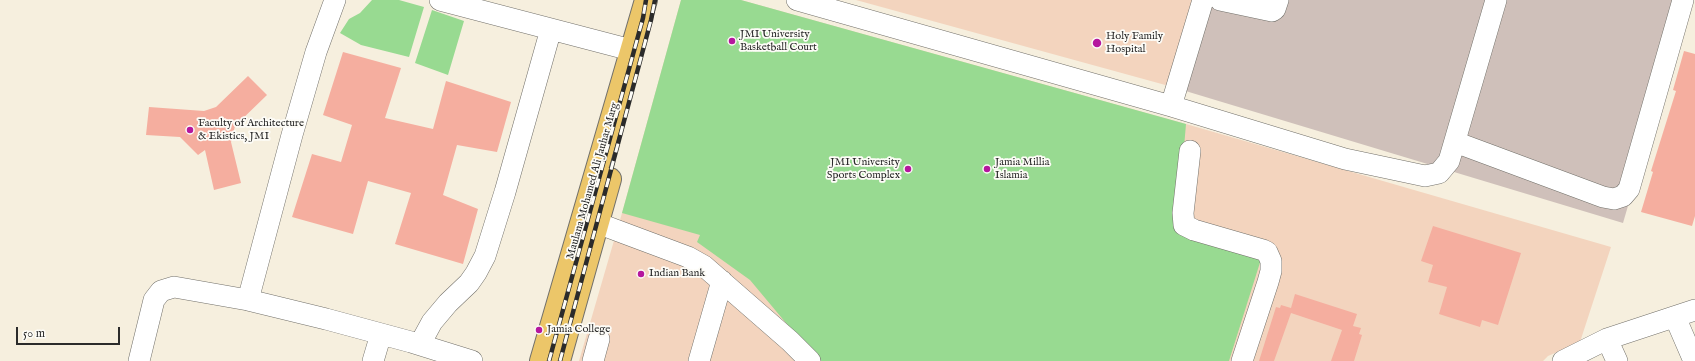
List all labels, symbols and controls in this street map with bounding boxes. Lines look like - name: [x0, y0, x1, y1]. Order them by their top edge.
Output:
- place label: JMI University Basketball Court: [740, 28, 817, 54]
- place label: Holy Family Hospital: [1106, 30, 1163, 56]
- marker: JMI University Basketball Court: [727, 36, 737, 46]
- marker: Holy Family Hospital: [1091, 37, 1103, 49]
- street label: Maulana Mohamed Ali Jauhar Marg: [564, 101, 622, 261]
- place label: Faculty of Architecture & Ekistics, JMI: [198, 117, 304, 143]
- marker: Faculty of Architecture & Ekistics, JMI: [185, 125, 195, 135]
- place label: JMI University Sports Complex: [827, 156, 900, 182]
- place label: Jamia Millia Islamia: [995, 156, 1050, 182]
- marker: JMI University Sports Complex: [903, 164, 913, 174]
- marker: Jamia Millia Islamia: [982, 164, 992, 174]
- place label: Indian Bank: [649, 267, 705, 281]
- marker: Indian Bank: [636, 269, 646, 279]
- scale bar: [18, 319, 122, 345]
- place label: Jamia College: [547, 323, 610, 337]
- marker: Jamia College: [534, 325, 544, 335]
- text: 50 m: [23, 326, 45, 341]

